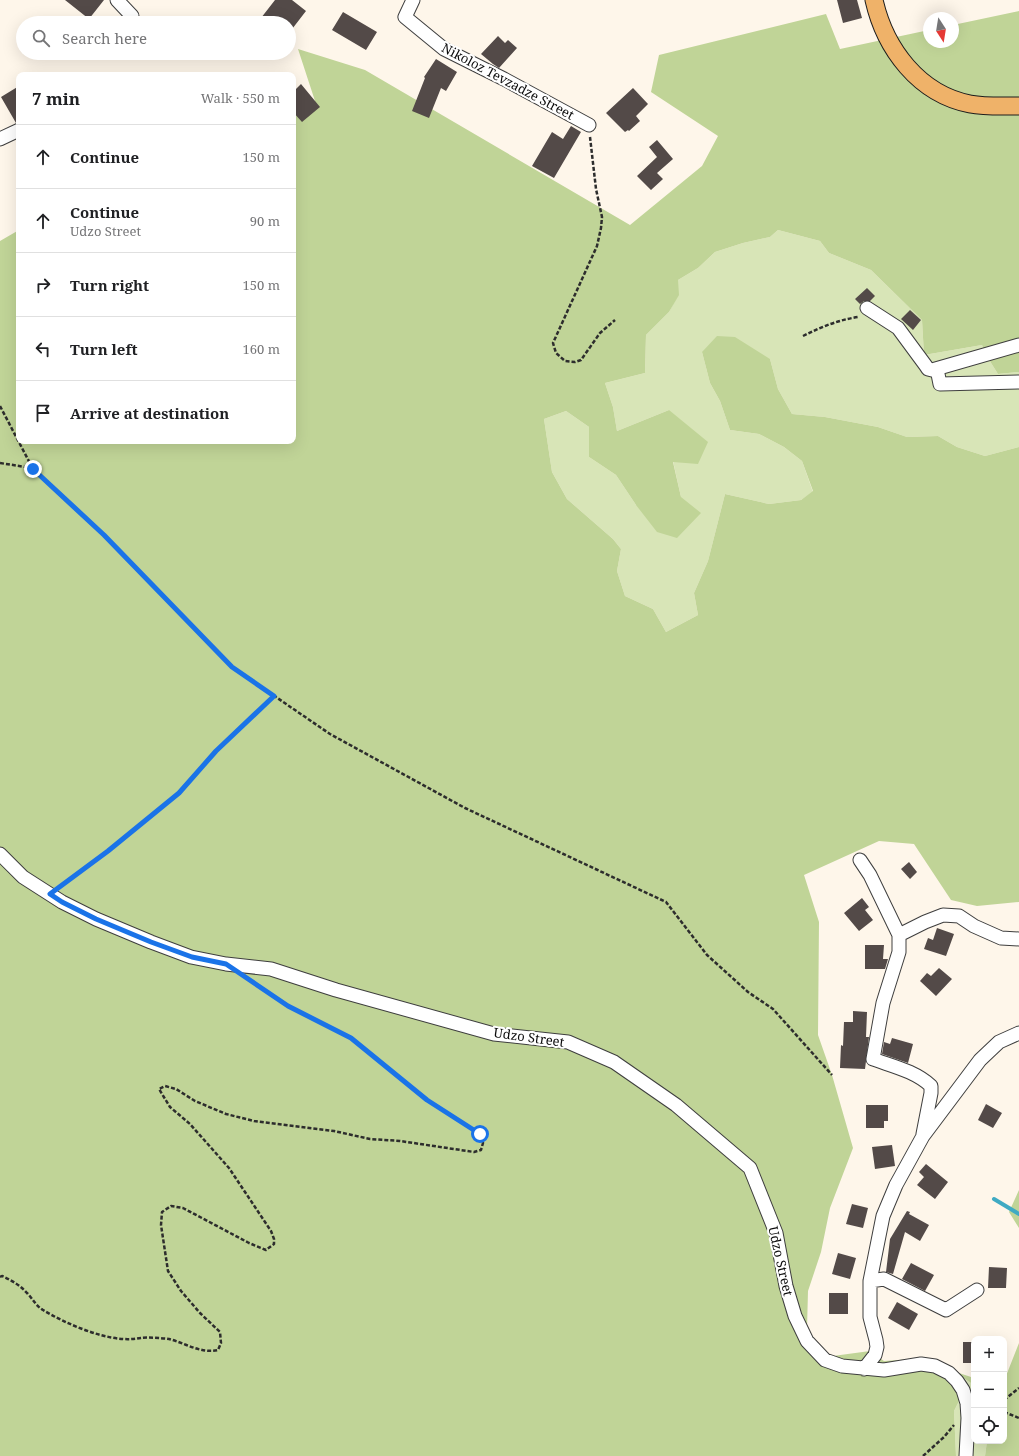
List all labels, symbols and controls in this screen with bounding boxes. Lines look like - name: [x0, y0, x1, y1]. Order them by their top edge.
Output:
- north arrow: [923, 12, 959, 48]
- search box: [16, 16, 296, 60]
- icon: search: [30, 27, 52, 49]
- text: Search here: [62, 28, 147, 48]
- street label: Nikoloz Tevzadze Street: [439, 38, 578, 124]
- text: 7 min: [32, 87, 80, 110]
- text: Walk · 550 m: [201, 89, 280, 107]
- icon: ahead: [32, 146, 54, 168]
- text: Continue: [70, 147, 139, 167]
- text: 150 m: [243, 148, 280, 166]
- text: Continue: [70, 202, 139, 222]
- icon: ahead: [32, 210, 54, 232]
- text: 90 m: [250, 212, 280, 230]
- text: Udzo Street: [70, 222, 141, 240]
- icon: right: [32, 274, 54, 296]
- text: Turn right: [70, 275, 149, 295]
- text: 150 m: [243, 276, 280, 294]
- icon: left: [32, 338, 54, 360]
- text: Turn left: [70, 339, 138, 359]
- text: 160 m: [243, 340, 280, 358]
- icon: arrive: [32, 402, 54, 424]
- text: Arrive at destination: [70, 403, 229, 423]
- route end: [24, 460, 42, 478]
- street label: Udzo Street: [493, 1023, 566, 1051]
- route start: [471, 1125, 489, 1143]
- street label: Udzo Street: [764, 1224, 798, 1298]
- map controls: [971, 1336, 1007, 1444]
- button: +: [971, 1336, 1007, 1372]
- button: −: [971, 1372, 1007, 1408]
- button: locate: [971, 1408, 1007, 1444]

